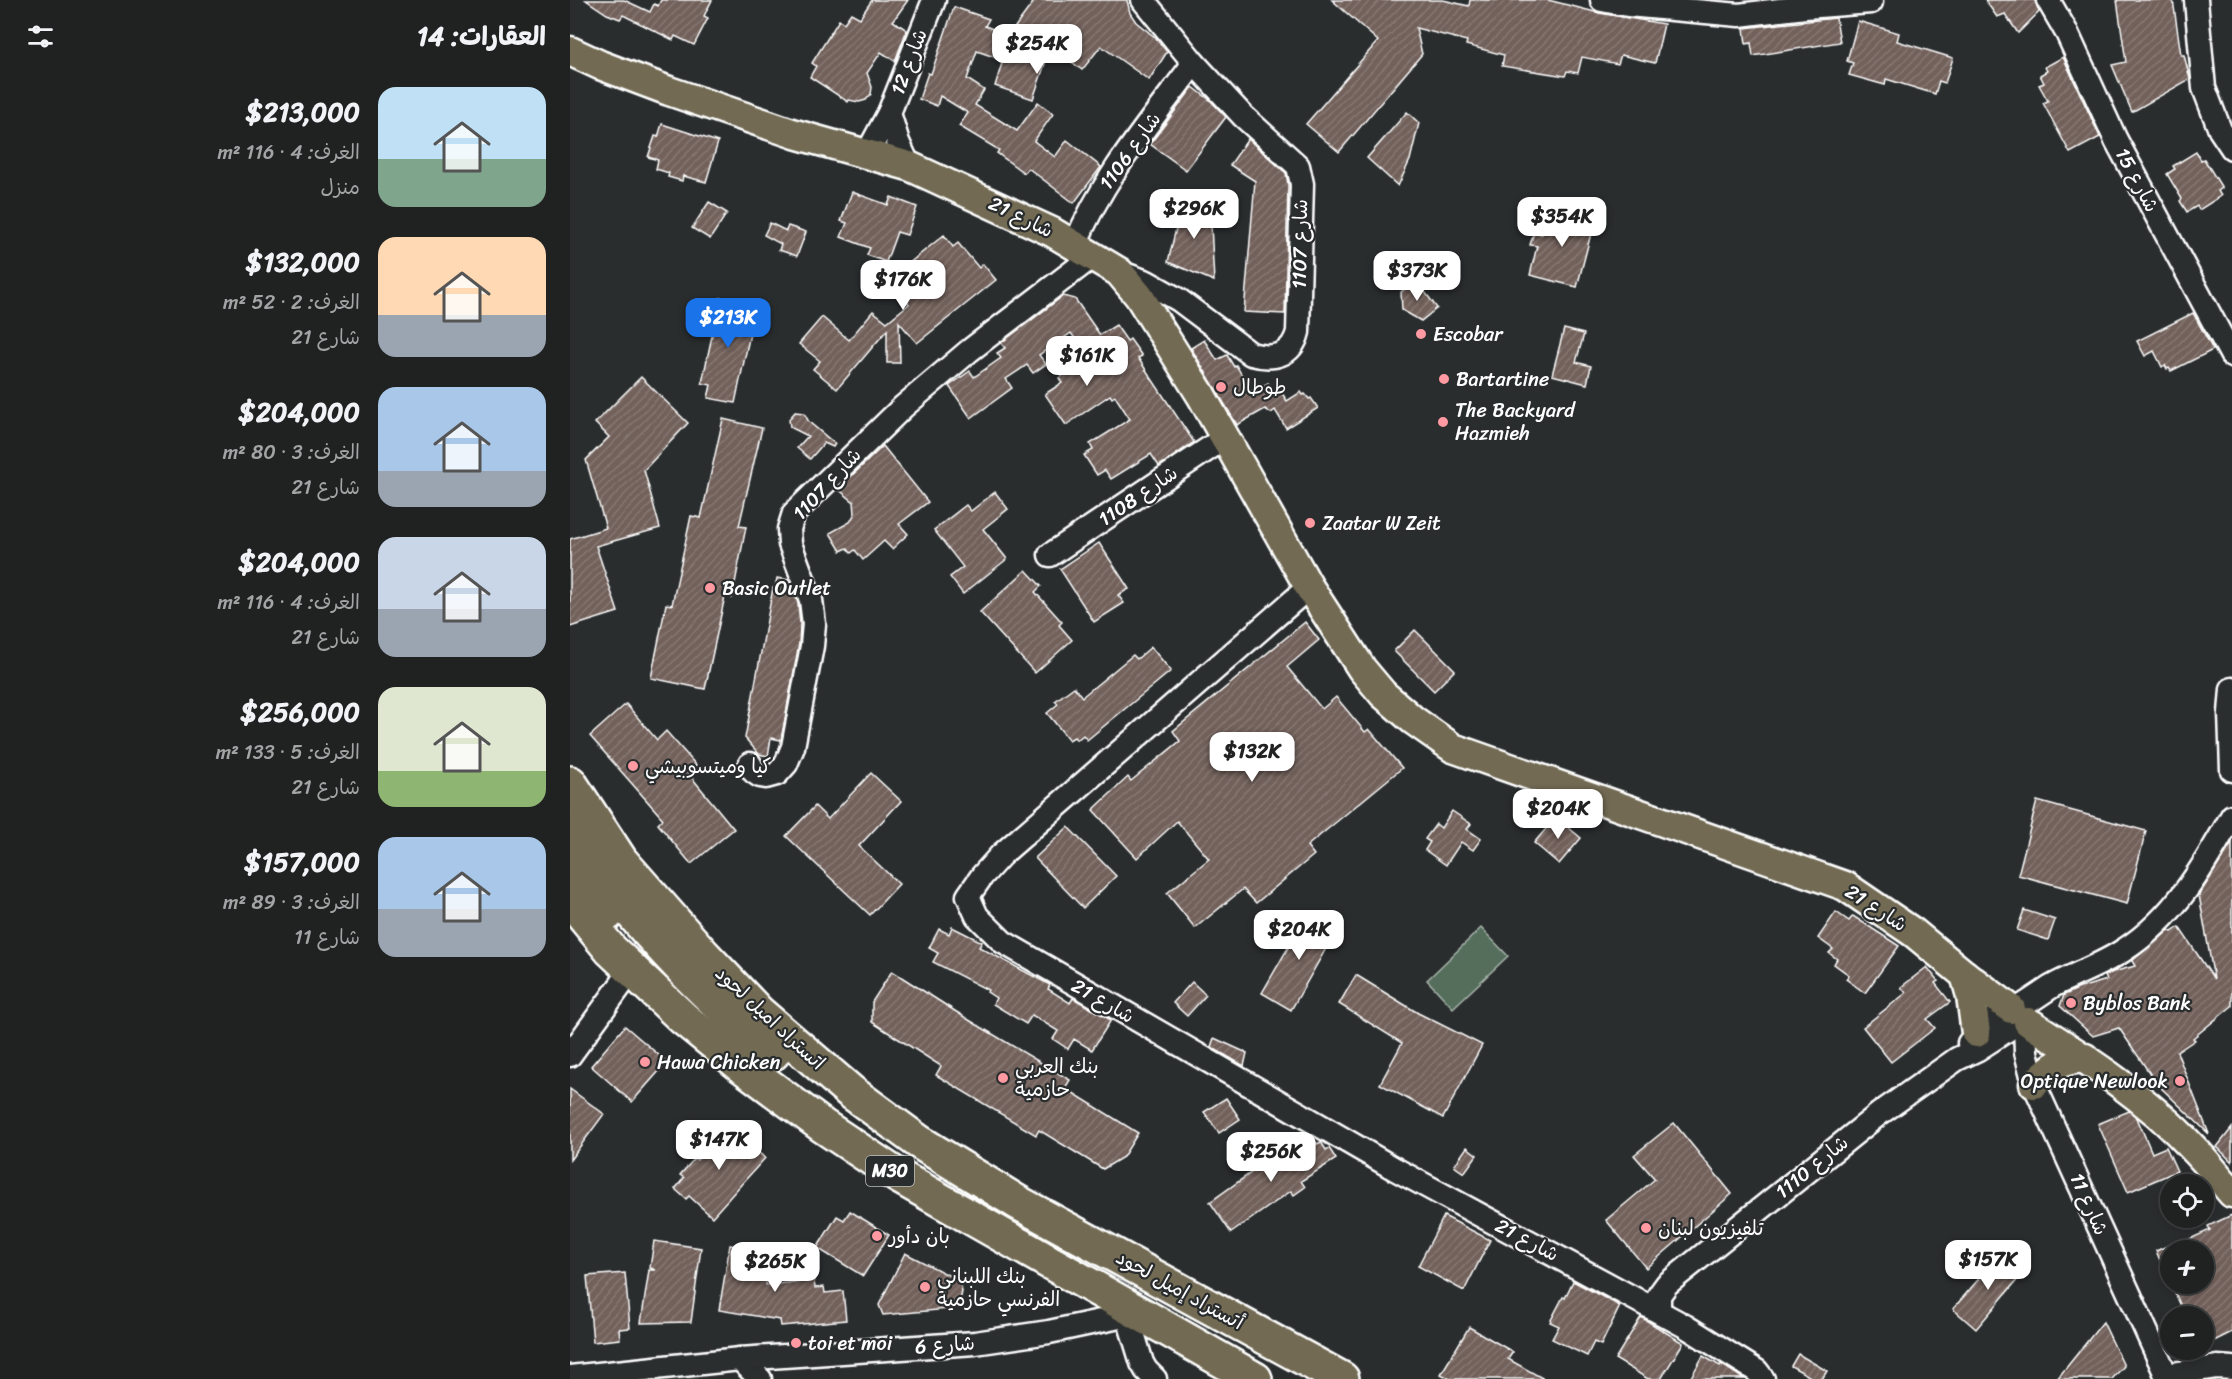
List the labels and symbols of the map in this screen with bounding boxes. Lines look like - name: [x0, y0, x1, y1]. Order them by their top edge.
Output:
- street label: شارع 12: [880, 24, 938, 100]
- pin: $254K: [995, 24, 1079, 75]
- street label: شارع 1106: [1089, 104, 1171, 198]
- street label: شارع 15: [2105, 141, 2169, 219]
- street label: شارع 21: [982, 186, 1060, 248]
- pin: $296K: [1152, 189, 1236, 240]
- pin: $354K: [1520, 197, 1604, 248]
- street label: شارع 1107: [1282, 199, 1318, 289]
- pin: $373K: [1375, 251, 1459, 302]
- pin: $176K: [861, 260, 945, 311]
- pin: $213K: [686, 298, 770, 349]
- place label: Escobar: [1433, 317, 1504, 352]
- marker: Escobar: [1414, 327, 1428, 341]
- pin: $161K: [1045, 336, 1129, 387]
- place label: Bartartine: [1456, 362, 1549, 397]
- place label: طوطال: [1233, 370, 1286, 405]
- marker: Bartartine: [1437, 372, 1451, 386]
- marker: طوطال: [1214, 380, 1228, 394]
- place label: The Backyard Hazmieh: [1455, 393, 1576, 451]
- marker: The Backyard Hazmieh: [1436, 415, 1450, 429]
- street label: شارع 1107: [784, 439, 870, 529]
- street label: شارع 1108: [1091, 456, 1185, 536]
- place label: Zaatar W Zeit: [1322, 506, 1441, 541]
- marker: Zaatar W Zeit: [1303, 516, 1317, 530]
- place label: Basic Outlet: [722, 571, 831, 606]
- marker: Basic Outlet: [703, 581, 717, 595]
- pin: $132K: [1210, 732, 1294, 783]
- place label: كيا وميتسوبيشي: [645, 749, 771, 784]
- marker: كيا وميتسوبيشي: [626, 759, 640, 773]
- pin: $204K: [1516, 789, 1600, 840]
- street label: شارع 21: [1838, 875, 1914, 941]
- pin: $204K: [1257, 910, 1341, 961]
- street label: اتستراد اميل لحود: [706, 957, 834, 1079]
- street label: شارع 21: [1065, 969, 1141, 1033]
- place label: Byblos Bank: [2083, 986, 2191, 1021]
- marker: Byblos Bank: [2064, 996, 2078, 1010]
- place label: Hawa Chicken: [657, 1045, 781, 1080]
- place label: بنك العربي حازمية: [1015, 1049, 1099, 1107]
- marker: Hawa Chicken: [638, 1055, 652, 1069]
- place label: Optique Newlook: [2021, 1064, 2168, 1099]
- marker: بنك العربي حازمية: [996, 1071, 1010, 1085]
- marker: Optique Newlook: [2173, 1074, 2187, 1088]
- pin: $147K: [677, 1120, 761, 1171]
- street label: شارع 1110: [1767, 1126, 1857, 1208]
- pin: $256K: [1229, 1132, 1313, 1183]
- road number: M30: [866, 1156, 914, 1186]
- street label: شارع 11: [2060, 1167, 2118, 1241]
- street label: شارع 21: [1488, 1208, 1566, 1272]
- place label: تلفيزيون لبنان: [1658, 1211, 1764, 1246]
- place label: بان دأور: [887, 1219, 950, 1254]
- marker: تلفيزيون لبنان: [1639, 1221, 1653, 1235]
- marker: بان دأور: [870, 1229, 884, 1243]
- street label: أتستراد إميل لحود: [1109, 1240, 1251, 1340]
- pin: $157K: [1946, 1240, 2030, 1291]
- pin: $265K: [733, 1242, 817, 1293]
- place label: بنك اللبناني الفرنسي حازمية: [937, 1259, 1060, 1317]
- marker: بنك اللبناني الفرنسي حازمية: [918, 1280, 932, 1294]
- street label: شارع 6: [914, 1325, 976, 1365]
- place label: toi et moi: [808, 1326, 894, 1361]
- marker: toi et moi: [789, 1336, 803, 1350]

